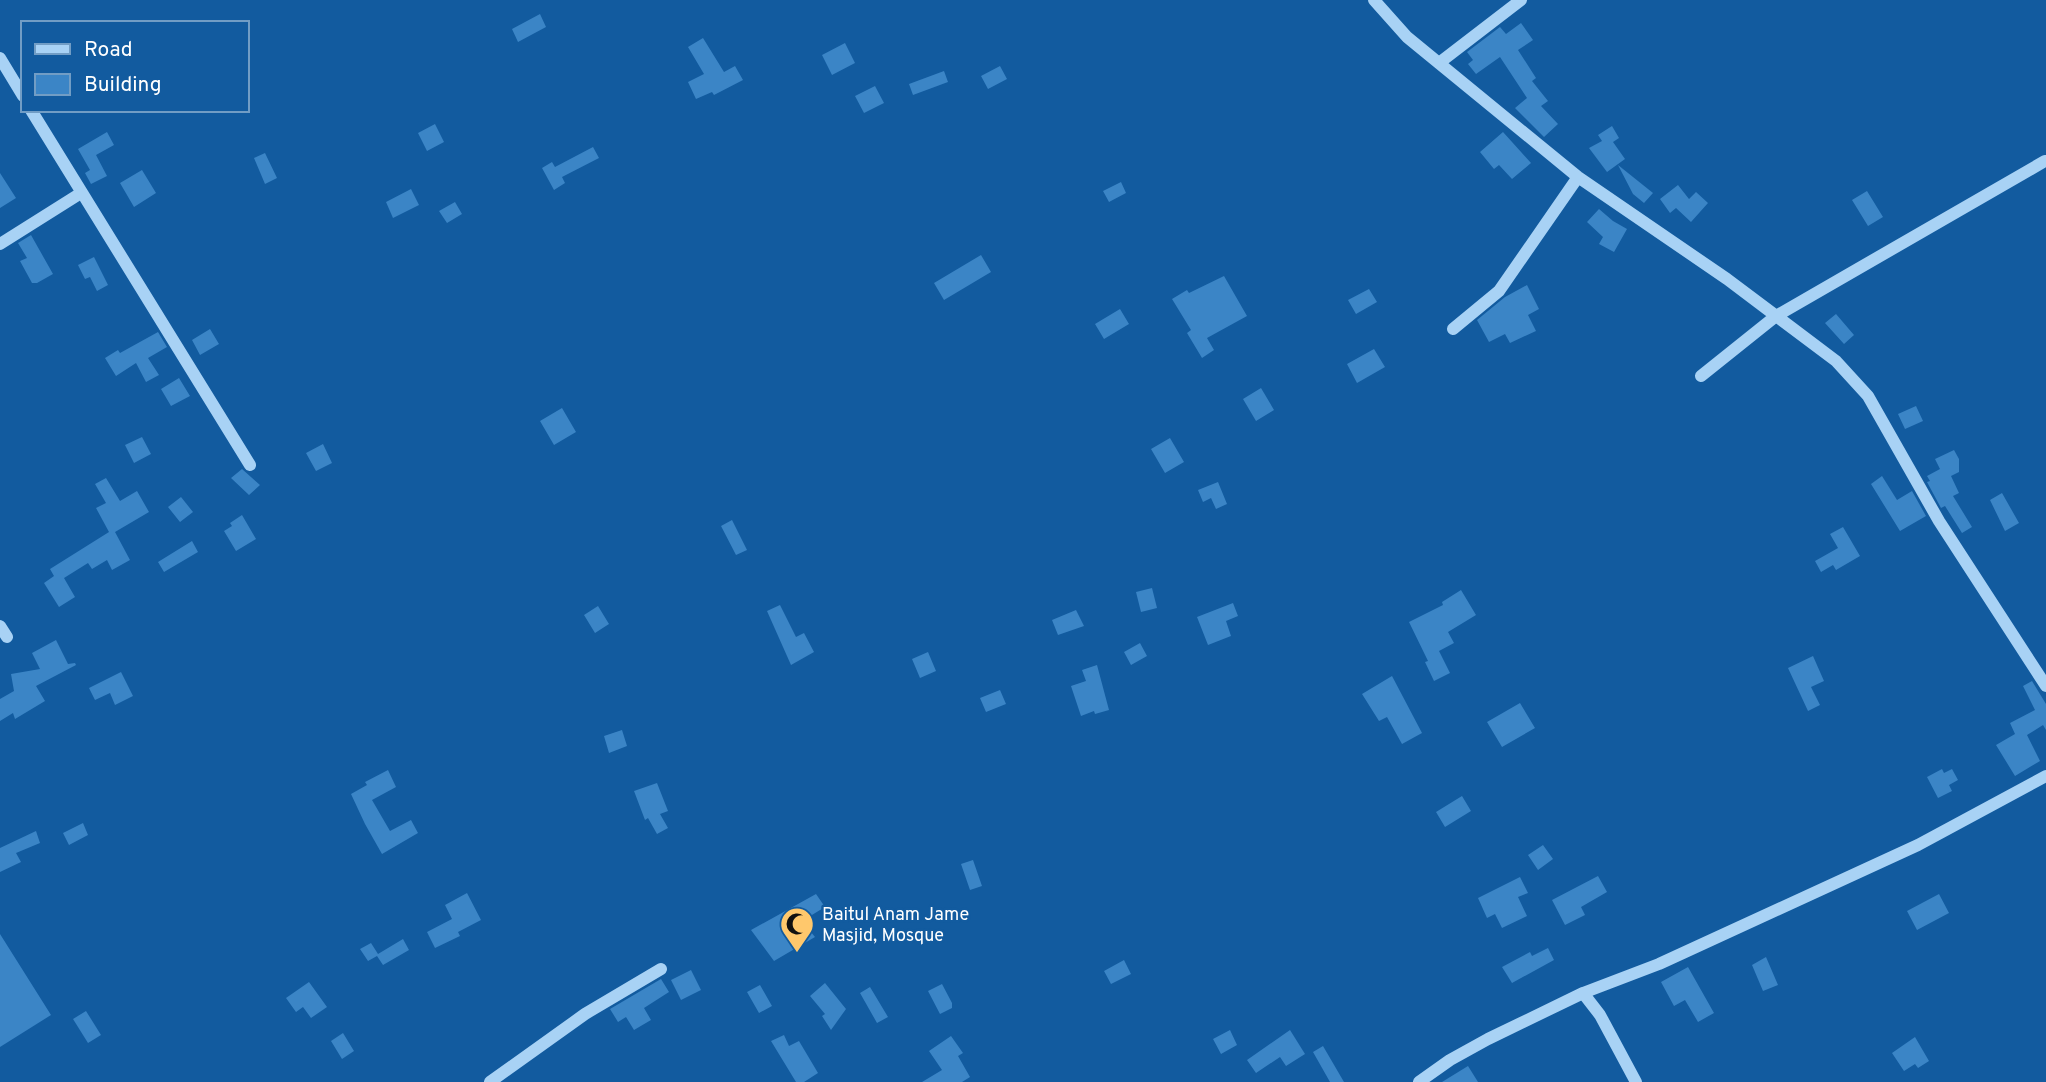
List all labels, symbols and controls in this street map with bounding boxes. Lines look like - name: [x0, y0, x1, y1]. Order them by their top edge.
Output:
- legend: [21, 21, 248, 112]
- text: Road: [84, 37, 133, 64]
- text: Building: [84, 72, 162, 99]
- place label: Baitul Anam Jame Masjid, Mosque: [822, 904, 969, 948]
- mosque icon: Baitul Anam Jame Masjid, Mosque: [778, 905, 816, 954]

